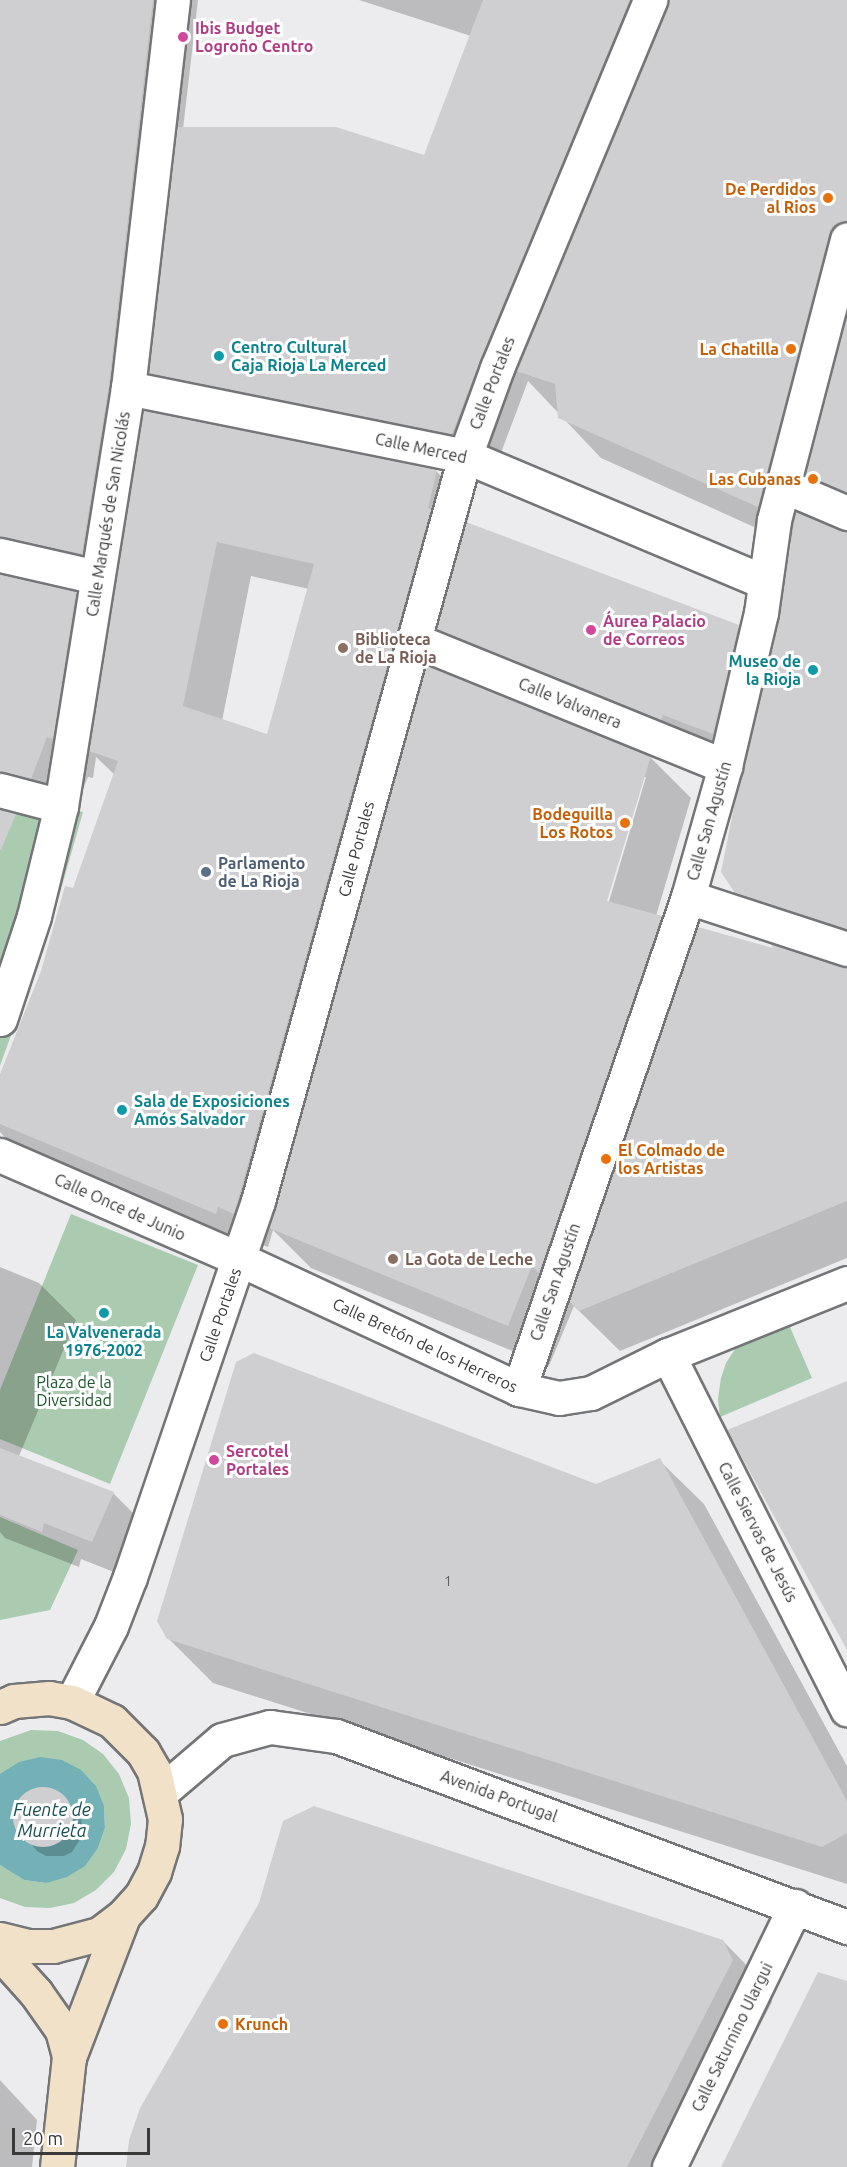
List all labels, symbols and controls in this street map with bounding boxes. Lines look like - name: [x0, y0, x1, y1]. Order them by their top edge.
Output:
- place label: Ibis Budget Logroño Centro: [195, 18, 313, 56]
- marker: Ibis Budget Logroño Centro: [176, 30, 190, 44]
- place label: De Perdidos al Rios: [725, 179, 816, 217]
- marker: De Perdidos al Rios: [821, 191, 835, 205]
- street label: Calle Portales: [465, 334, 519, 432]
- place label: Centro Cultural Caja Rioja La Merced: [231, 337, 386, 375]
- place label: La Chatilla: [699, 339, 779, 359]
- marker: La Chatilla: [784, 342, 798, 356]
- marker: Centro Cultural Caja Rioja La Merced: [212, 349, 226, 363]
- street label: Calle Marqués de San Nicolás: [82, 410, 134, 618]
- street label: Calle Merced: [373, 429, 469, 467]
- place label: Las Cubanas: [709, 469, 801, 489]
- marker: Las Cubanas: [806, 472, 820, 486]
- place label: Áurea Palacio de Correos: [603, 611, 706, 649]
- marker: Áurea Palacio de Correos: [584, 623, 598, 637]
- place label: Biblioteca de La Rioja: [355, 629, 437, 667]
- marker: Biblioteca de La Rioja: [336, 641, 350, 655]
- place label: Museo de la Rioja: [728, 651, 801, 689]
- marker: Museo de la Rioja: [806, 663, 820, 677]
- street label: Calle Valvanera: [516, 674, 624, 732]
- street label: Calle San Agustín: [683, 759, 735, 883]
- street label: Calle Portales: [334, 799, 378, 899]
- place label: Bodeguilla Los Rotos: [532, 804, 613, 842]
- marker: Bodeguilla Los Rotos: [618, 816, 632, 830]
- place label: Parlamento de La Rioja: [218, 853, 305, 891]
- marker: Parlamento de La Rioja: [199, 865, 213, 879]
- place label: Sala de Exposiciones Amós Salvador: [134, 1091, 290, 1129]
- marker: Sala de Exposiciones Amós Salvador: [115, 1103, 129, 1117]
- place label: El Colmado de los Artistas: [618, 1140, 725, 1178]
- marker: El Colmado de los Artistas: [599, 1152, 613, 1166]
- street label: Calle Once de Junio: [51, 1169, 189, 1245]
- street label: Calle San Agustín: [526, 1221, 584, 1343]
- place label: La Gota de Leche: [405, 1249, 533, 1269]
- marker: La Gota de Leche: [386, 1252, 400, 1266]
- street label: Calle Portales: [195, 1265, 245, 1365]
- street label: Calle Bretón de los Herreros: [330, 1294, 520, 1396]
- marker: La Valvenerada 1976-2002: [97, 1306, 111, 1320]
- place label: La Valvenerada 1976-2002: [46, 1322, 162, 1360]
- park label: Plaza de la Diversidad: [36, 1372, 112, 1410]
- place label: Sercotel Portales: [226, 1441, 289, 1479]
- marker: Sercotel Portales: [207, 1453, 221, 1467]
- street label: Calle Siervas de Jesús: [714, 1459, 802, 1605]
- house number: 1: [444, 1573, 452, 1589]
- street label: Avenida Portugal: [438, 1766, 560, 1826]
- water label: Fuente de Murrieta: [13, 1799, 91, 1842]
- street label: Calle Saturnino Ulargui: [687, 1959, 777, 2115]
- place label: Krunch: [235, 2014, 288, 2034]
- marker: Krunch: [216, 2017, 230, 2031]
- scale bar: [15, 2116, 153, 2154]
- text: 20 m: [23, 2128, 63, 2148]

